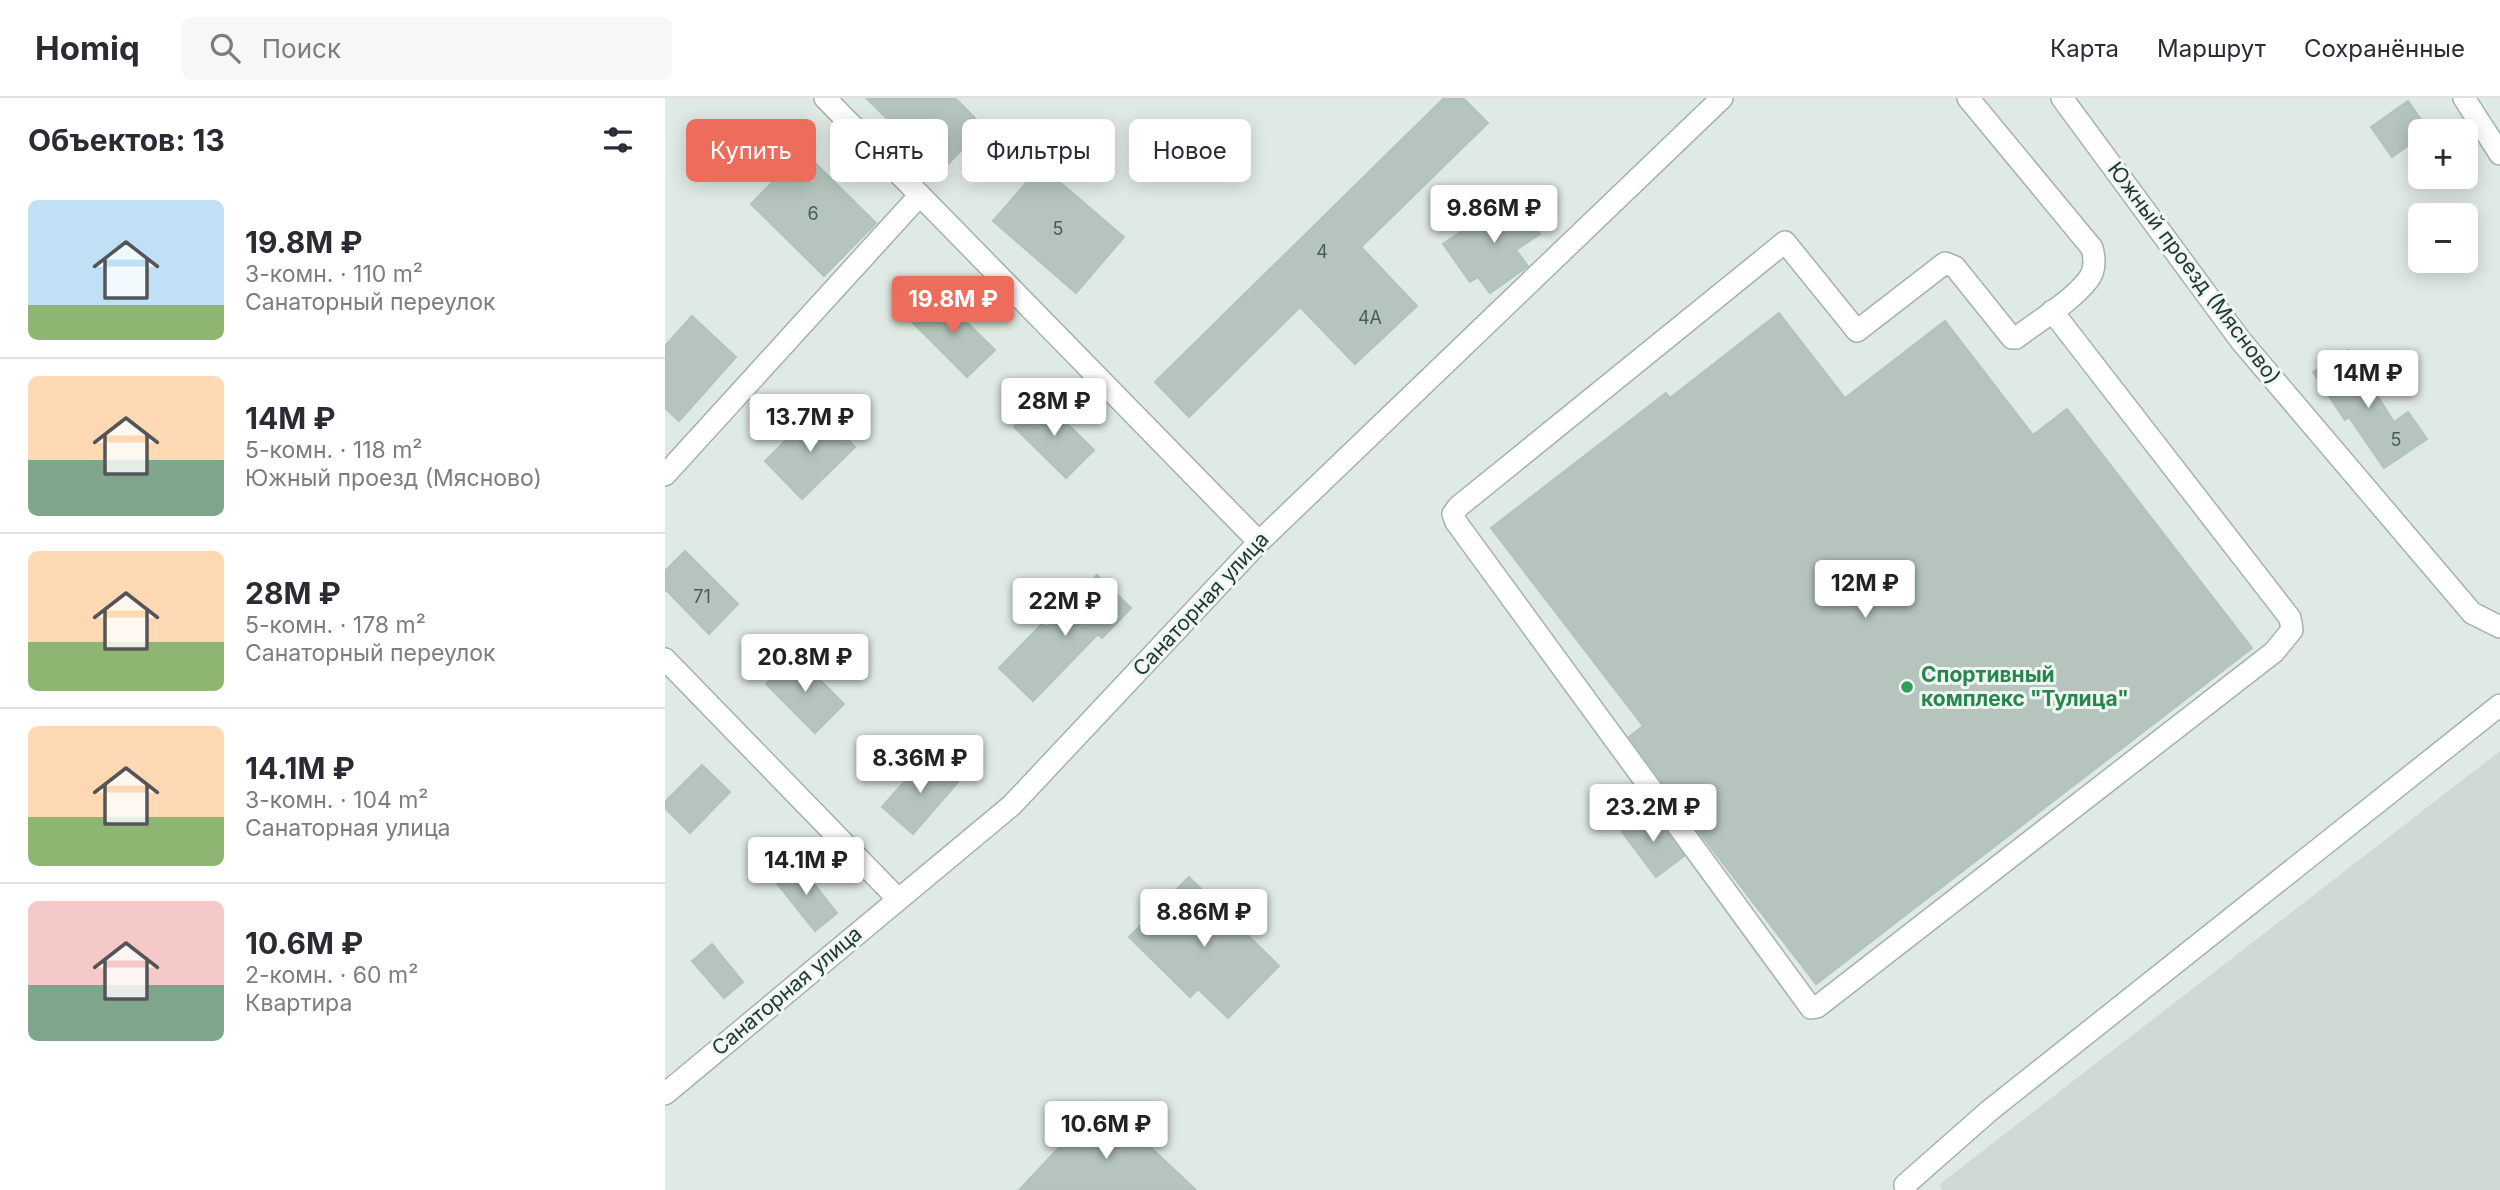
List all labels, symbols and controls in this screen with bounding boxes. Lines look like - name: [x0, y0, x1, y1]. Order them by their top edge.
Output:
- search box: [182, 17, 672, 80]
- text: Homiq: [35, 28, 140, 68]
- icon: search: [206, 29, 244, 67]
- text: Поиск: [262, 33, 341, 64]
- text: Карта: [2050, 34, 2119, 63]
- text: Маршрут: [2157, 34, 2266, 63]
- text: Сохранённые: [2304, 34, 2465, 63]
- chip: Купить: [686, 119, 816, 182]
- chip: Снять: [830, 119, 948, 182]
- chip: Фильтры: [962, 119, 1115, 182]
- chip: Новое: [1129, 119, 1251, 182]
- map controls: [2408, 119, 2478, 273]
- button: +: [2408, 119, 2478, 189]
- icon: filters: [599, 121, 637, 159]
- text: Объектов: 13: [28, 122, 225, 158]
- street label: Южный проезд (Мясново): [2103, 157, 2286, 389]
- pin: 9.86M ₽: [1429, 186, 1559, 245]
- text: 9.86M ₽: [1446, 194, 1542, 222]
- house number: 6: [807, 203, 819, 224]
- button: −: [2408, 203, 2478, 273]
- house number: 5: [1053, 218, 1063, 239]
- text: 19.8M ₽: [245, 224, 363, 260]
- icon: home: [84, 228, 168, 312]
- house number: 4: [1316, 241, 1328, 262]
- text: 3-комн. · 110 m²: [245, 260, 423, 288]
- pin: 19.8M ₽: [888, 276, 1018, 336]
- text: 19.8M ₽: [908, 285, 998, 313]
- text: Санаторный переулок: [245, 288, 495, 316]
- house number: 4А: [1358, 307, 1382, 328]
- pin: 14M ₽: [2319, 350, 2417, 410]
- text: 14M ₽: [2333, 359, 2403, 387]
- pin: 28M ₽: [1005, 378, 1103, 438]
- text: 28M ₽: [1017, 387, 1091, 415]
- pin: 13.7M ₽: [745, 394, 875, 454]
- text: 14M ₽: [245, 400, 336, 436]
- text: 13.7M ₽: [766, 403, 854, 431]
- icon: home: [84, 404, 168, 488]
- house number: 5: [2391, 429, 2401, 450]
- text: 5-комн. · 118 m²: [245, 436, 423, 464]
- text: Южный проезд (Мясново): [245, 464, 542, 492]
- street label: Санаторная улица: [1127, 527, 1274, 681]
- pin: 12M ₽: [1816, 560, 1914, 620]
- text: 12M ₽: [1831, 569, 1899, 597]
- text: 28M ₽: [245, 575, 341, 611]
- pin: 22M ₽: [1016, 578, 1114, 638]
- icon: home: [84, 579, 168, 663]
- house number: 71: [693, 586, 711, 607]
- text: 22M ₽: [1029, 587, 1101, 615]
- text: 5-комн. · 178 m²: [245, 611, 426, 639]
- pin: 20.8M ₽: [740, 634, 870, 694]
- text: Санаторный переулок: [245, 639, 495, 667]
- text: 20.8M ₽: [757, 643, 853, 671]
- place label: Спортивный комплекс "Тулица": [1921, 662, 2129, 711]
- marker: Спортивный комплекс "Тулица": [1899, 679, 1915, 695]
- pin: 8.36M ₽: [855, 736, 985, 795]
- text: 8.36M ₽: [872, 744, 968, 772]
- text: 14.1M ₽: [245, 750, 355, 786]
- icon: home: [84, 754, 168, 838]
- pin: 23.2M ₽: [1588, 784, 1718, 844]
- text: 3-комн. · 104 m²: [245, 786, 429, 814]
- text: 23.2M ₽: [1606, 793, 1700, 821]
- text: Санаторная улица: [245, 814, 451, 842]
- pin: 14.1M ₽: [741, 838, 871, 897]
- text: 14.1M ₽: [764, 846, 848, 874]
- pin: 8.86M ₽: [1139, 890, 1269, 949]
- text: 8.86M ₽: [1156, 898, 1252, 926]
- street label: Санаторная улица: [707, 921, 867, 1061]
- text: 10.6M ₽: [245, 925, 363, 961]
- icon: home: [84, 929, 168, 1013]
- text: 2-комн. · 60 m²: [245, 961, 418, 989]
- text: Квартира: [245, 989, 352, 1017]
- pin: 10.6M ₽: [1041, 1102, 1171, 1161]
- text: 10.6M ₽: [1061, 1110, 1151, 1138]

